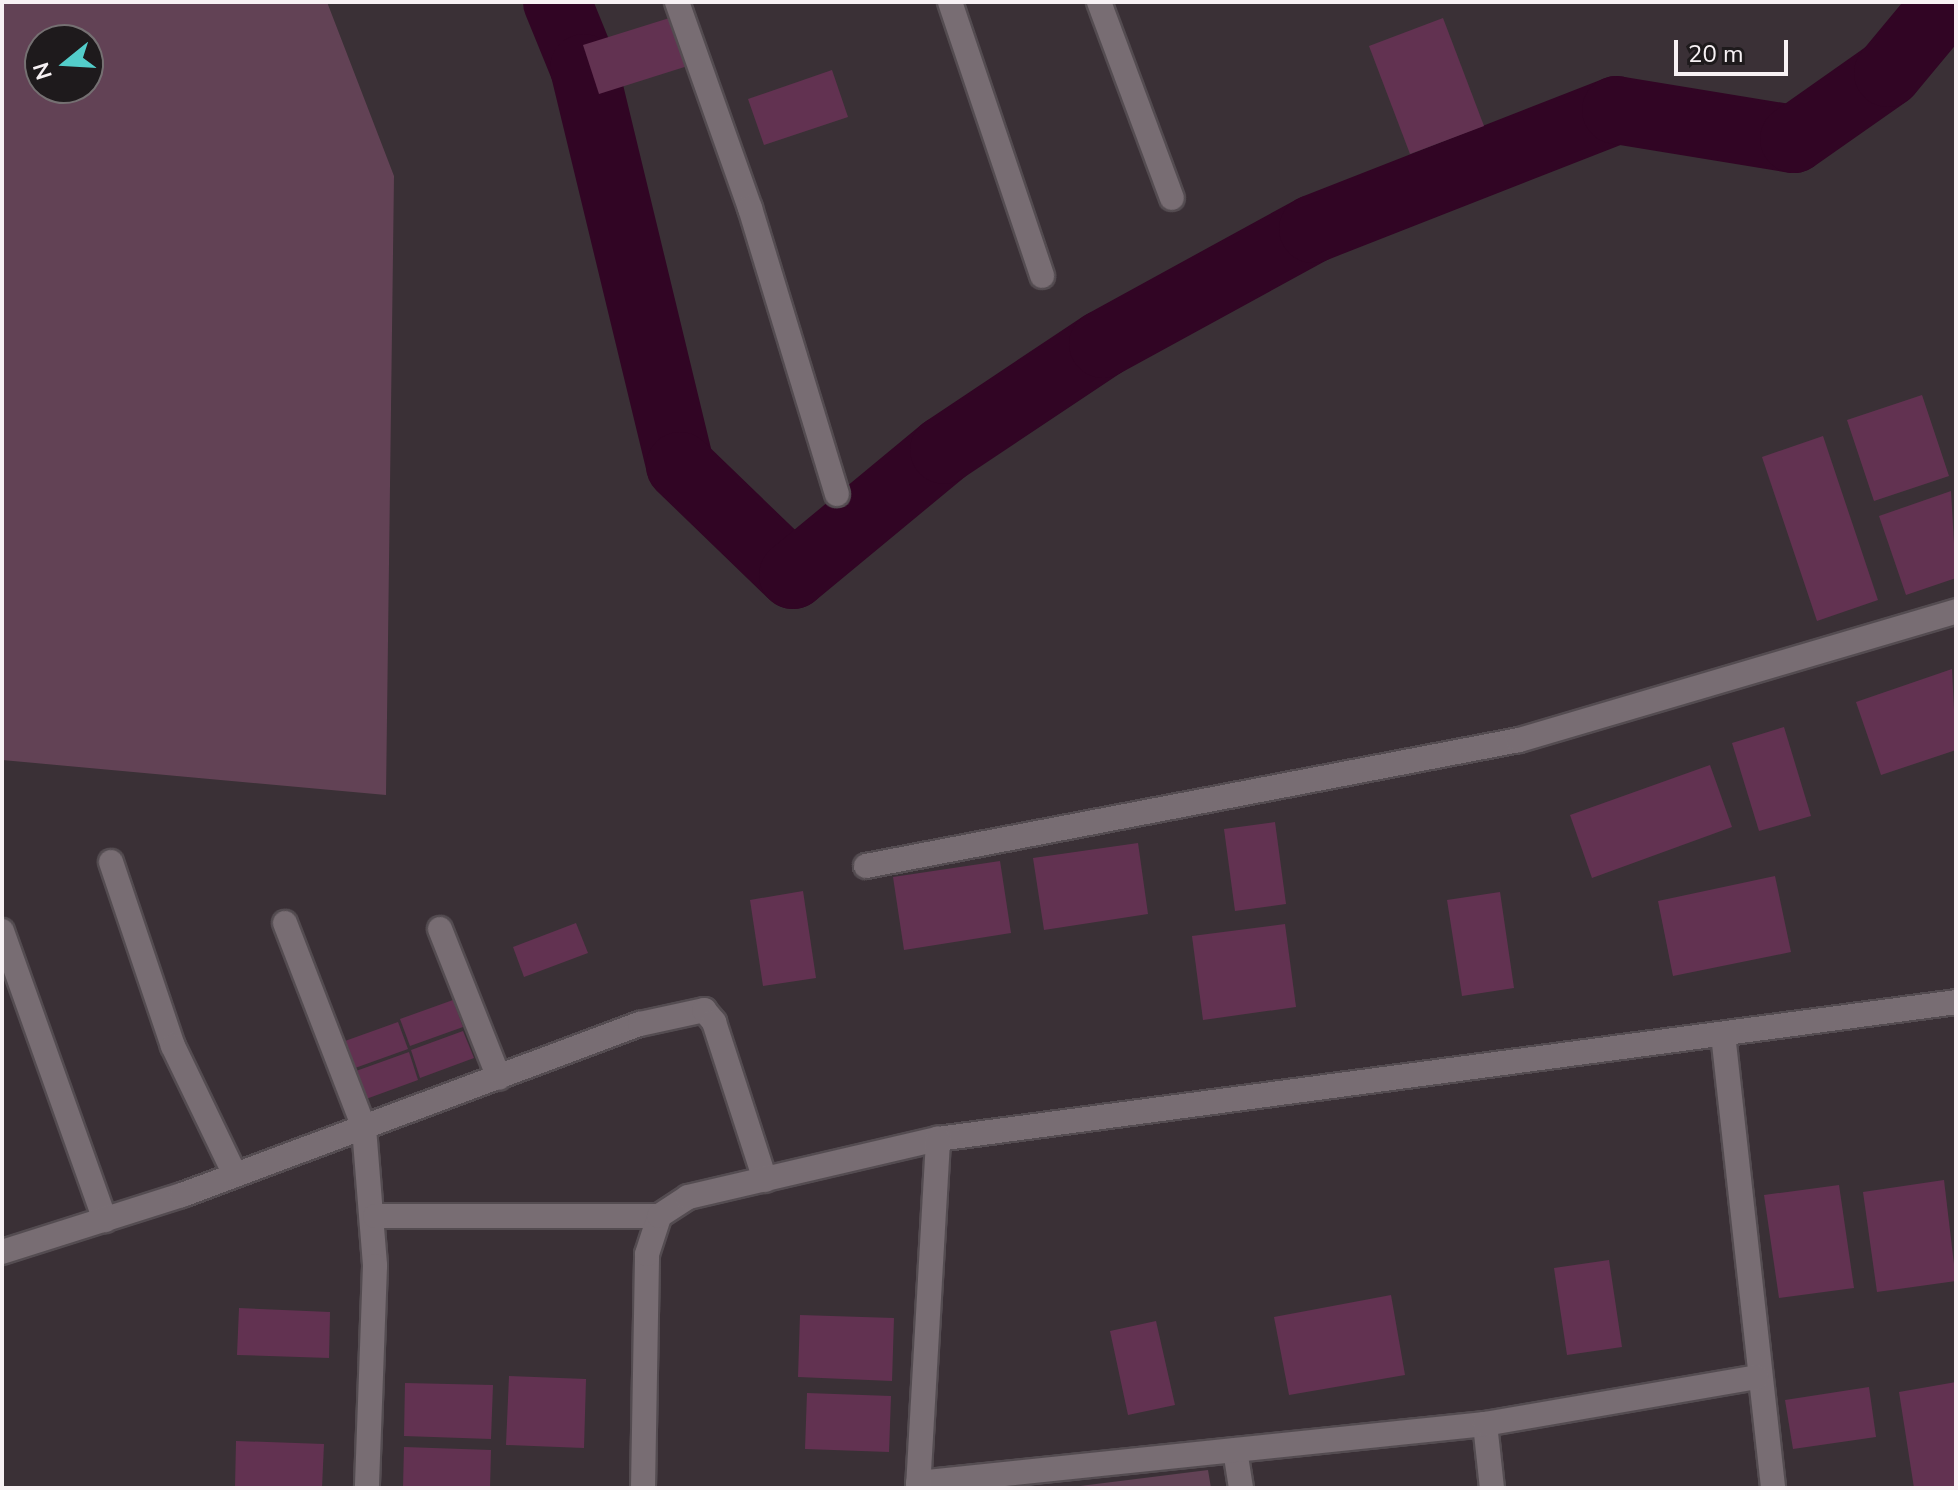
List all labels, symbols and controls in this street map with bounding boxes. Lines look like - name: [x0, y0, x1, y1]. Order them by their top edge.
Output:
- north arrow: [24, 24, 104, 104]
- scale bar: [1678, 24, 1792, 74]
- text: 20 m: [1688, 38, 1744, 70]
- text: N: [26, 58, 60, 83]

